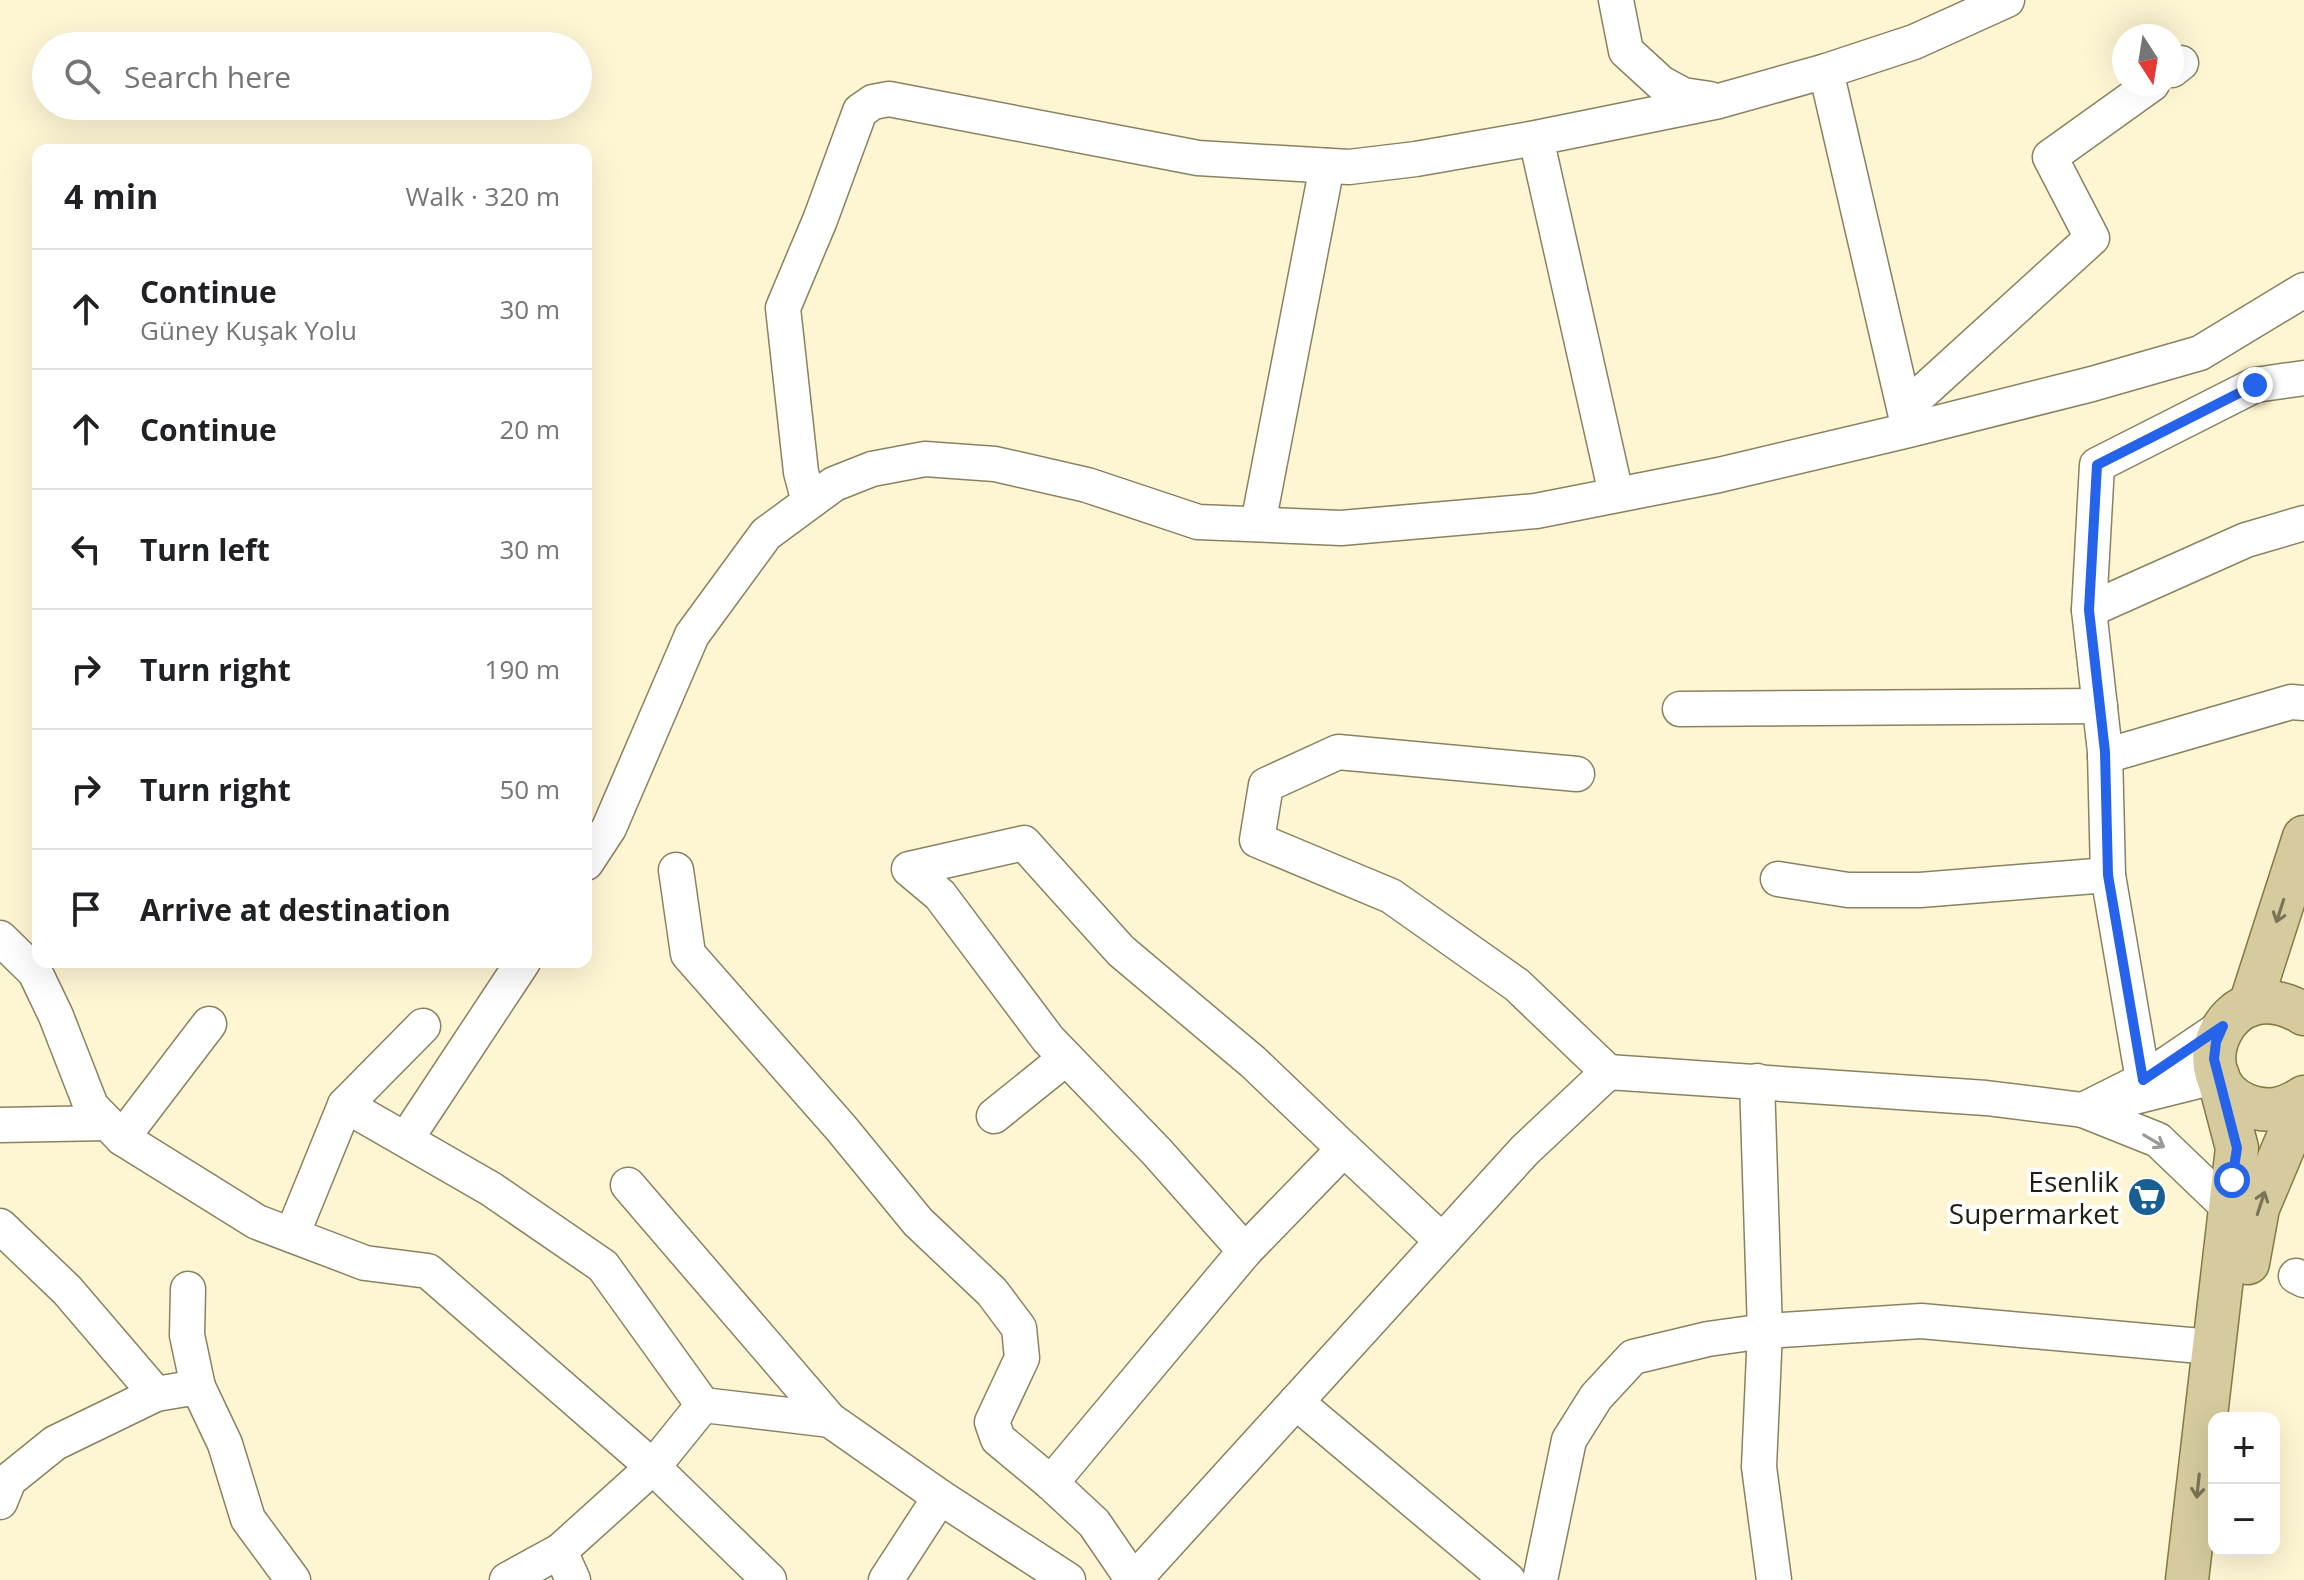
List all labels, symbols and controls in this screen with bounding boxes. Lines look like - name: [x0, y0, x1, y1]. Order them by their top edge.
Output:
- north arrow: [2112, 24, 2184, 96]
- search box: [32, 32, 592, 120]
- icon: search: [60, 54, 104, 98]
- text: Search here: [124, 56, 291, 97]
- text: 4 min: [64, 173, 158, 219]
- text: Walk · 320 m: [406, 178, 560, 214]
- text: Continue: [140, 271, 277, 312]
- icon: ahead: [64, 287, 108, 331]
- text: 30 m: [499, 291, 560, 327]
- text: Güney Kuşak Yolu: [140, 312, 357, 348]
- route end: [2237, 367, 2273, 403]
- icon: ahead: [64, 407, 108, 451]
- text: Continue: [140, 409, 277, 450]
- text: 20 m: [499, 411, 560, 447]
- icon: left: [64, 527, 108, 571]
- text: Turn left: [140, 529, 270, 570]
- text: 30 m: [499, 531, 560, 567]
- icon: right: [64, 647, 108, 691]
- text: Turn right: [140, 649, 291, 690]
- text: 190 m: [485, 651, 560, 687]
- icon: right: [64, 767, 108, 811]
- text: Turn right: [140, 769, 291, 810]
- text: 50 m: [499, 771, 560, 807]
- icon: arrive: [64, 887, 108, 931]
- text: Arrive at destination: [140, 889, 451, 930]
- one-way arrow: [2272, 898, 2287, 924]
- one-way arrow: [2142, 1133, 2165, 1149]
- place label: Esenlik Supermarket: [1949, 1162, 2119, 1232]
- route start: [2214, 1162, 2250, 1198]
- supermarket icon: Esenlik Supermarket: [2126, 1176, 2168, 1218]
- one-way arrow: [2254, 1191, 2269, 1217]
- map controls: [2208, 1412, 2280, 1556]
- button: +: [2208, 1412, 2280, 1484]
- one-way arrow: [2190, 1472, 2205, 1499]
- button: −: [2208, 1484, 2280, 1556]

